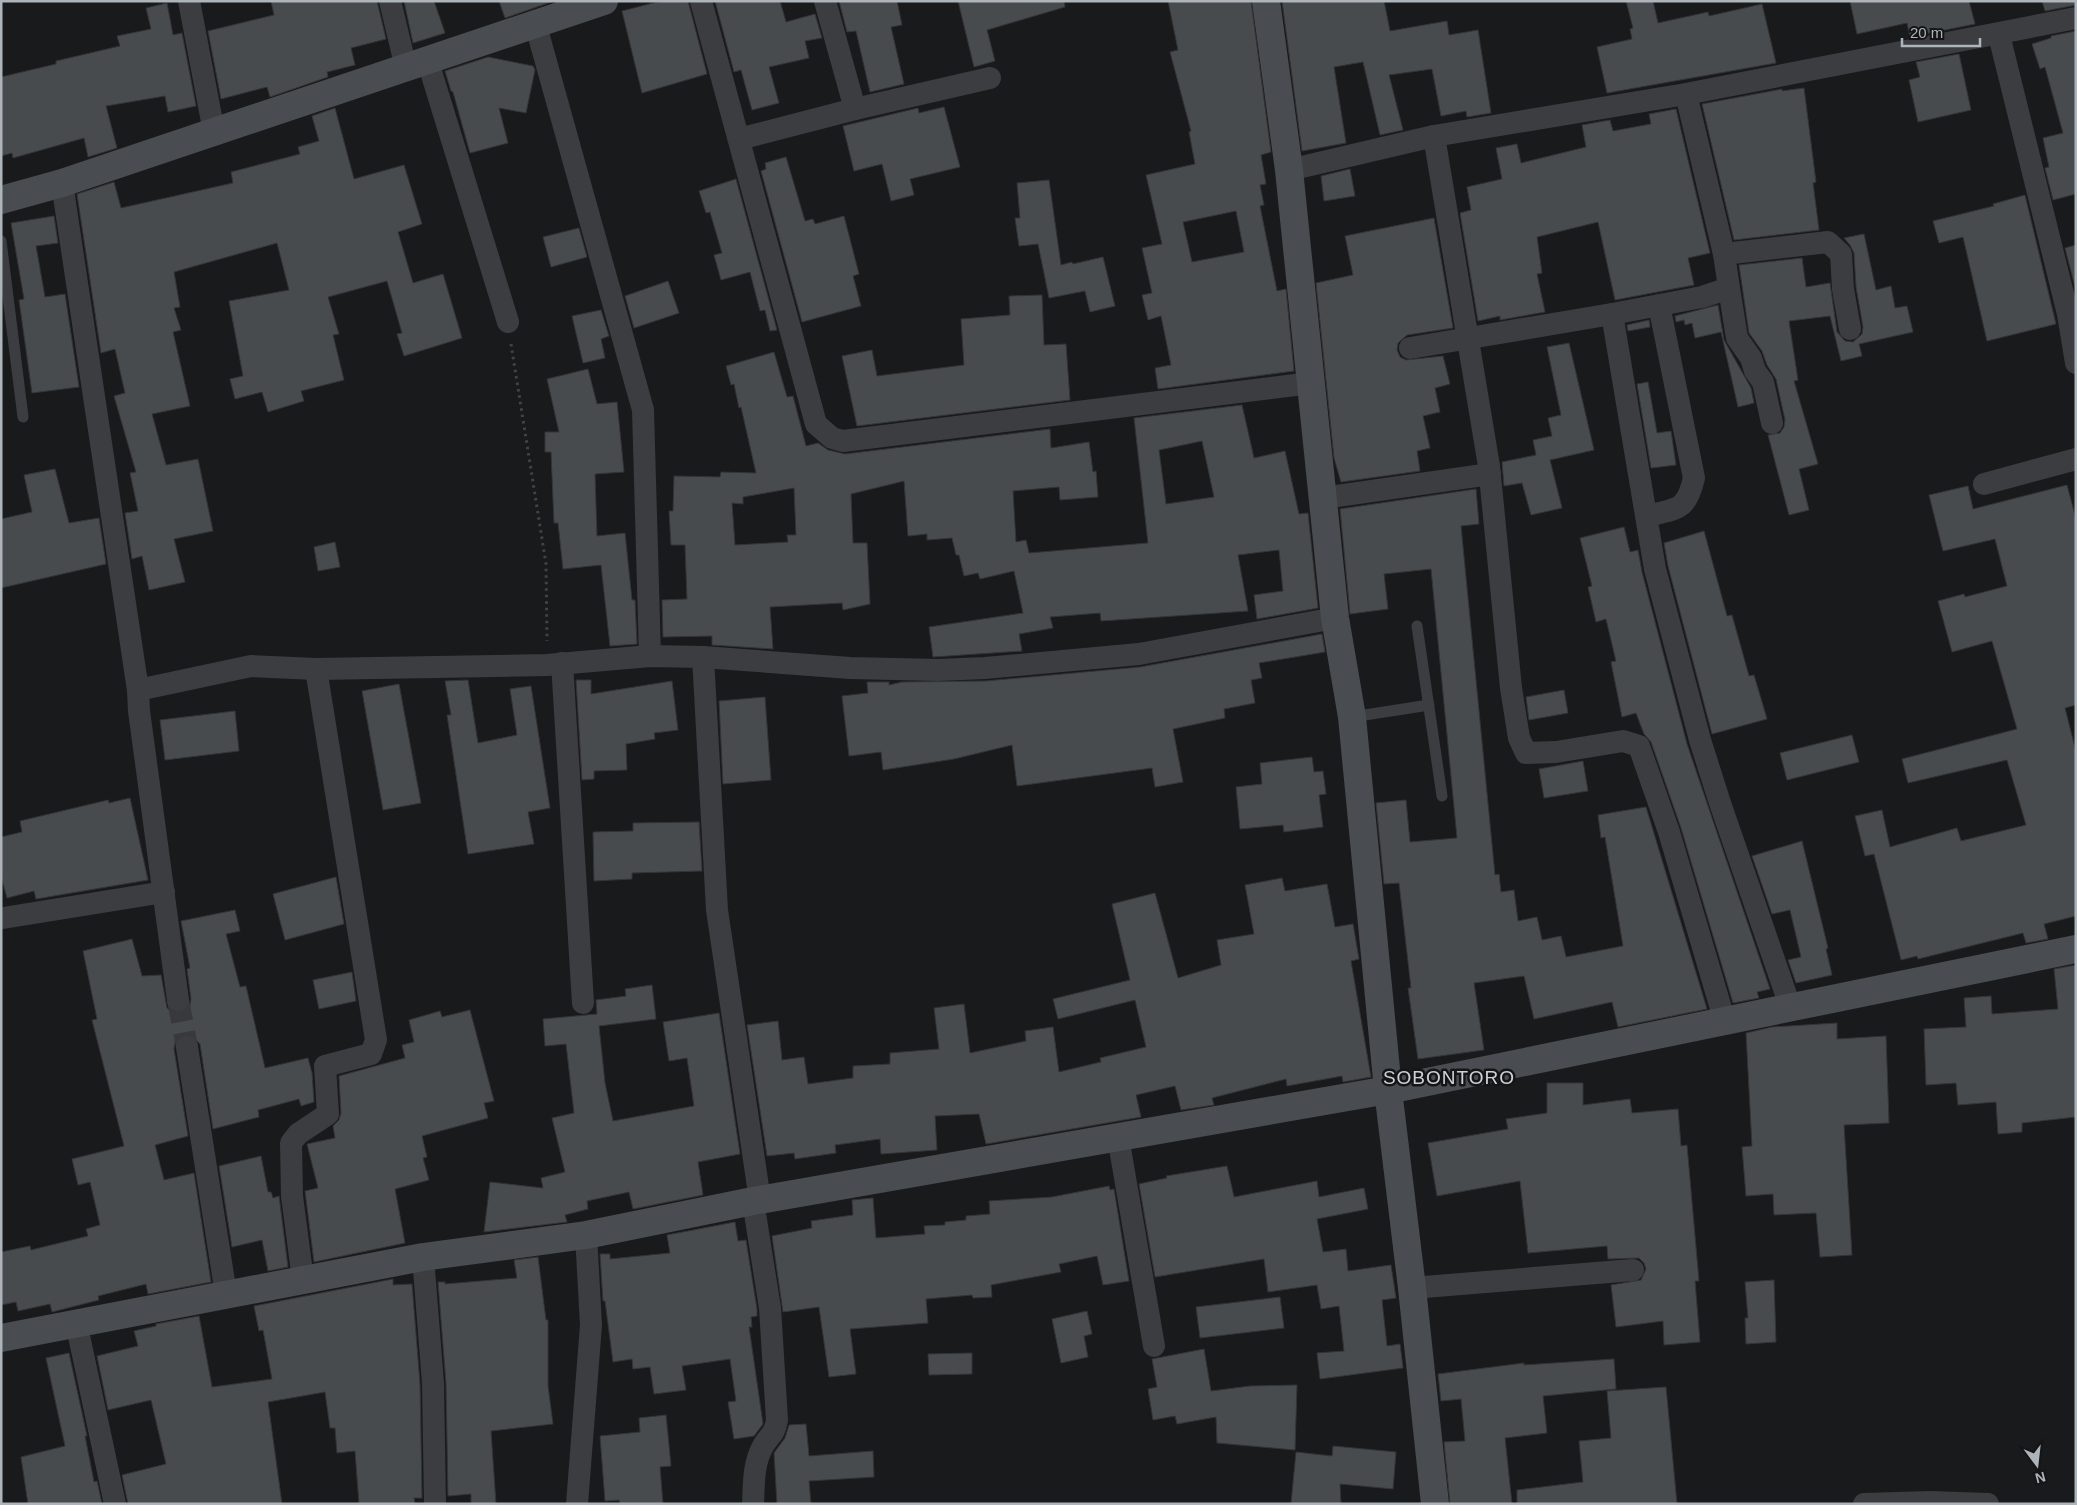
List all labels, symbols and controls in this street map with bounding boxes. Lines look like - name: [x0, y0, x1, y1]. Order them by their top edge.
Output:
- scale bar: [1902, 15, 1980, 47]
- text: 20 m: [1910, 24, 1943, 41]
- district label: SOBONTORO: [1383, 1067, 1515, 1088]
- north arrow: [2012, 1440, 2062, 1490]
- text: N: [2033, 1469, 2047, 1487]

